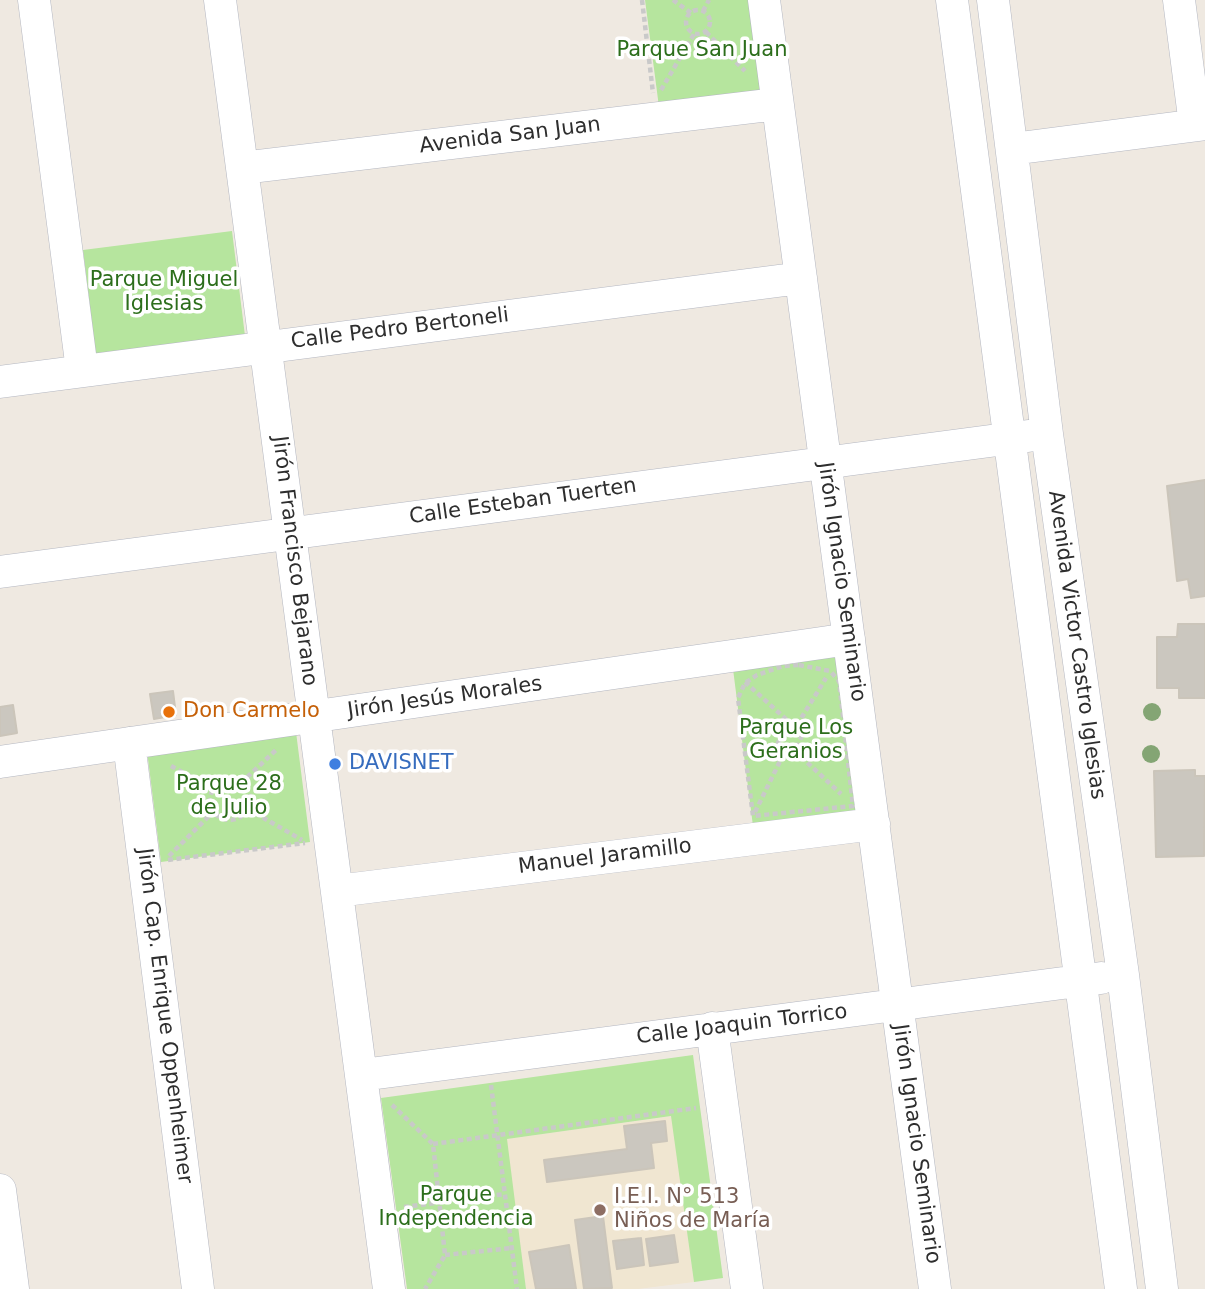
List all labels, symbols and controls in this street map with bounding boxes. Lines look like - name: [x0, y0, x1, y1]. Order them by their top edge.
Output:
- park label: Parque San Juan: [617, 38, 787, 64]
- street label: Avenida San Juan: [418, 112, 602, 160]
- park label: Parque Miguel Iglesias: [90, 268, 238, 318]
- street label: Calle Pedro Bertoneli: [289, 303, 511, 355]
- street label: Jirón Francisco Bejarano: [266, 435, 322, 687]
- street label: Jirón Ignacio Seminario: [812, 461, 870, 703]
- street label: Calle Esteban Tuerten: [408, 474, 638, 530]
- street label: Avenida Victor Castro Iglesias: [1042, 489, 1110, 801]
- street label: Jirón Jesús Morales: [346, 672, 544, 724]
- place label: Don Carmelo: [183, 699, 320, 725]
- marker: Don Carmelo: [161, 704, 177, 720]
- park label: Parque Los Geranios: [739, 716, 853, 766]
- place label: DAVISNET: [349, 751, 454, 777]
- marker: DAVISNET: [327, 756, 343, 772]
- park label: Parque 28 de Julio: [176, 772, 282, 822]
- street label: Manuel Jaramillo: [517, 834, 693, 880]
- street label: Jirón Cap. Enrique Oppenheimer: [131, 847, 197, 1185]
- street label: Calle Joaquin Torrico: [635, 1000, 849, 1050]
- street label: Jirón Ignacio Seminario: [887, 1023, 945, 1265]
- park label: Parque Independencia: [378, 1183, 534, 1233]
- place label: I.E.I. N° 513 Niños de María: [614, 1185, 771, 1235]
- marker: I.E.I. N° 513 Niños de María: [592, 1202, 608, 1218]

